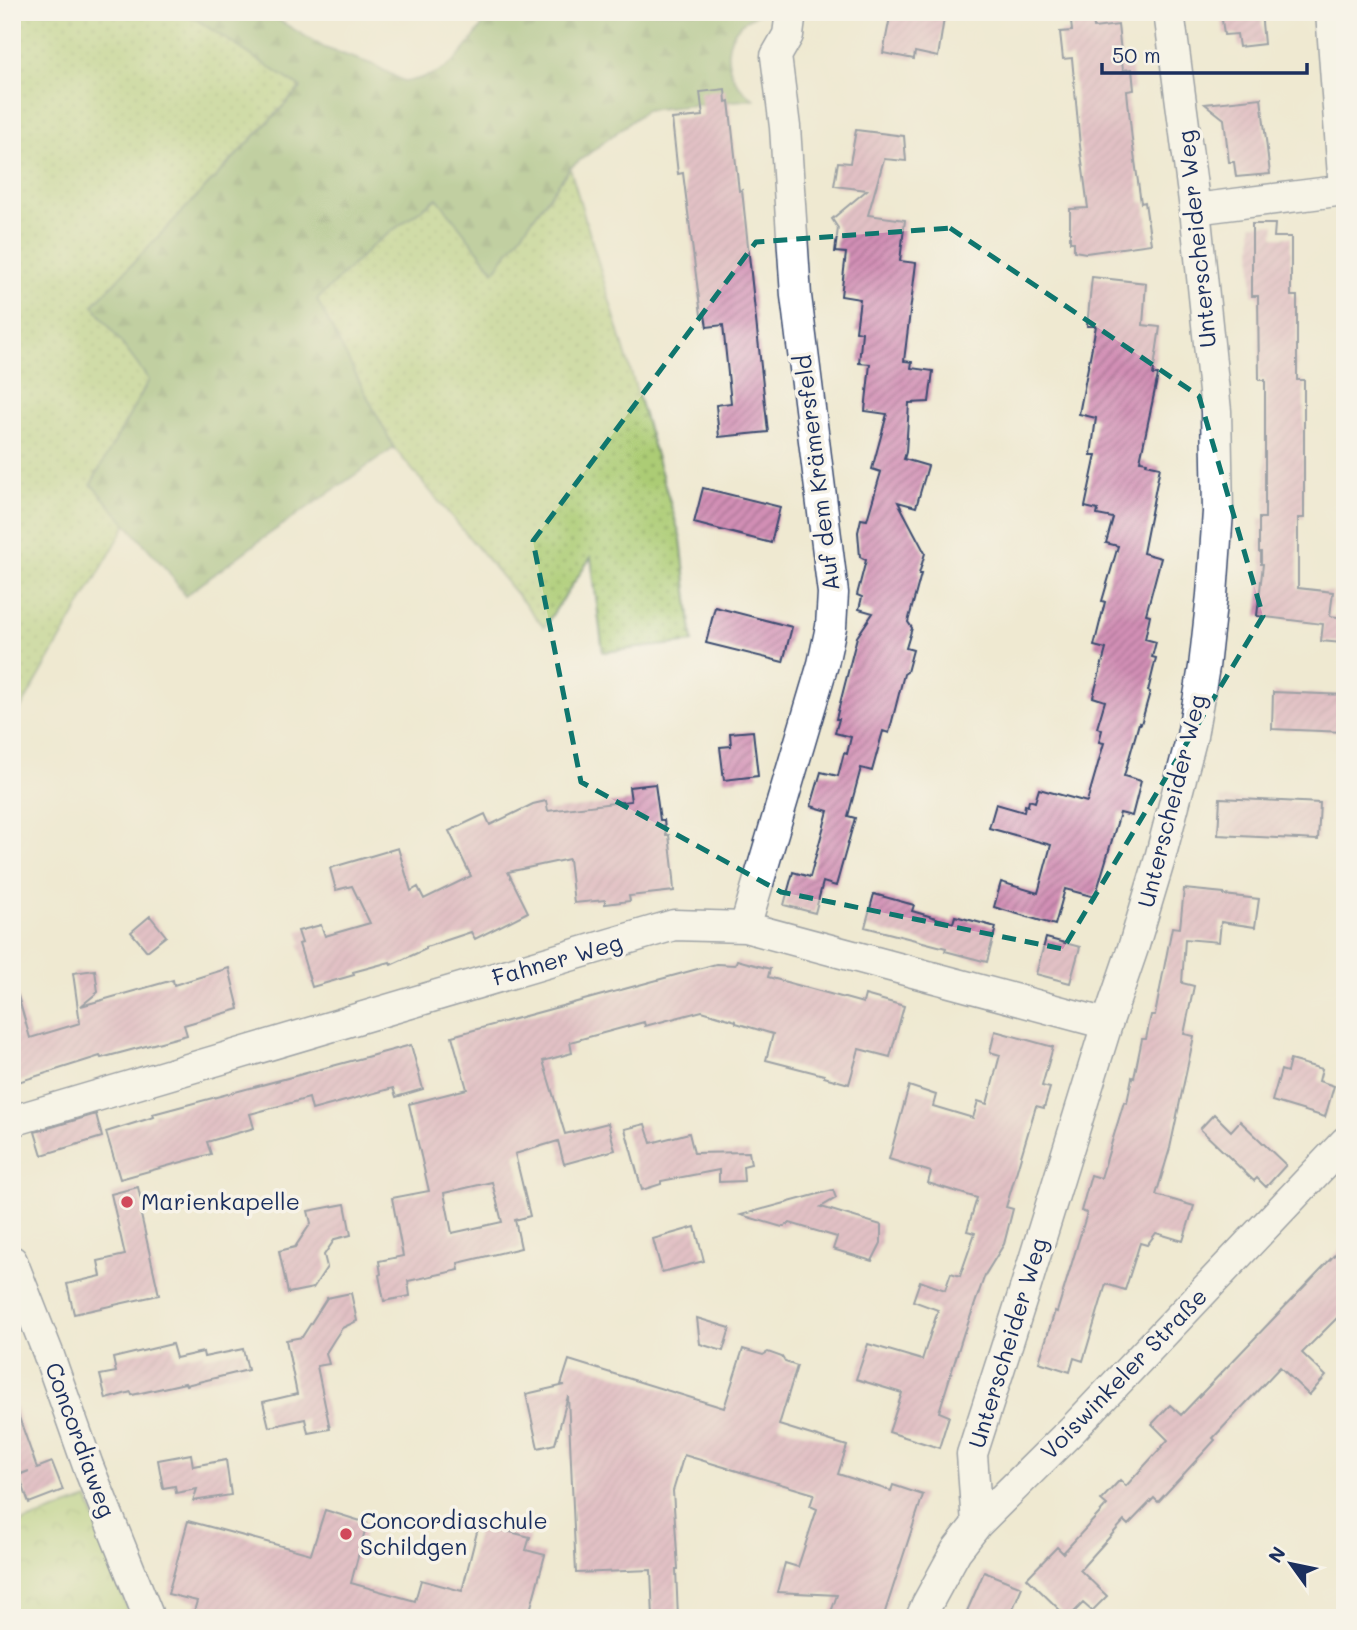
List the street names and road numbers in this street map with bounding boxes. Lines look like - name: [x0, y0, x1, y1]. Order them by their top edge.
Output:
- street label: Unterscheider Weg: [1170, 129, 1222, 349]
- street label: Auf dem Krämersfeld: [787, 353, 845, 593]
- street label: Unterscheider Weg: [1130, 691, 1212, 910]
- street label: Fahner Weg: [488, 926, 625, 992]
- street label: Unterscheider Weg: [961, 1234, 1053, 1452]
- street label: Voiswinkeler Straße: [1034, 1281, 1213, 1466]
- street label: Concordiaweg: [39, 1358, 123, 1521]

